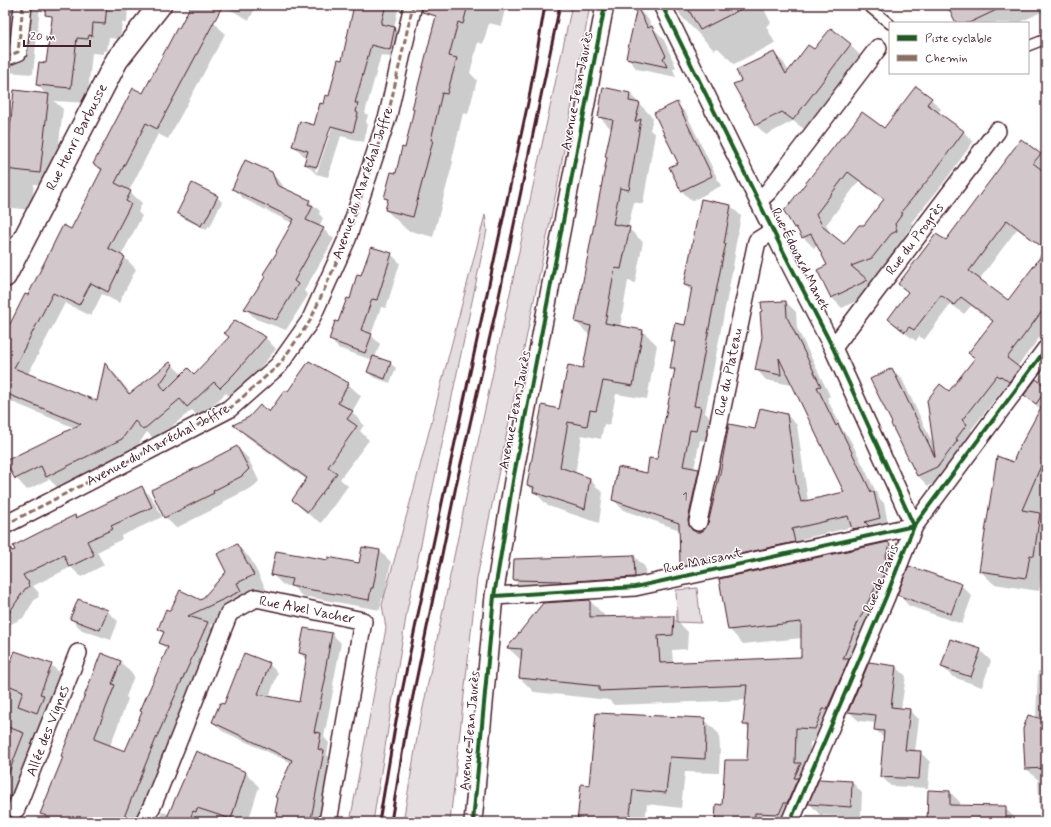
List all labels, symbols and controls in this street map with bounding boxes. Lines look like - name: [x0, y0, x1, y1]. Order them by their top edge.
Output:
- scale bar: [24, 22, 90, 48]
- legend: [889, 22, 1029, 74]
- text: 20 m: [30, 29, 56, 45]
- street label: Avenue Jean Jaurès: [557, 30, 597, 152]
- text: Piste cyclable: [925, 31, 992, 47]
- text: Chemin: [925, 51, 968, 67]
- street label: Rue Henri Barbusse: [42, 80, 112, 194]
- street label: Avenue du Maréchal Joffre: [328, 104, 398, 262]
- street label: Rue du Progrès: [882, 199, 948, 279]
- street label: Rue Édouard Manet: [766, 205, 834, 313]
- street label: Rue du Plateau: [711, 327, 747, 417]
- street label: Avenue Jean Jaurès: [495, 349, 535, 471]
- street label: Avenue du Maréchal Joffre: [83, 399, 233, 491]
- house number: 1: [682, 489, 688, 505]
- street label: Rue de Paris: [859, 542, 903, 616]
- street label: Rue Maisant: [662, 544, 745, 578]
- street label: Rue Abel Vacher: [258, 592, 356, 628]
- street label: Avenue Jean Jaurès: [456, 670, 484, 792]
- street label: Allée des Vignes: [22, 683, 74, 779]

